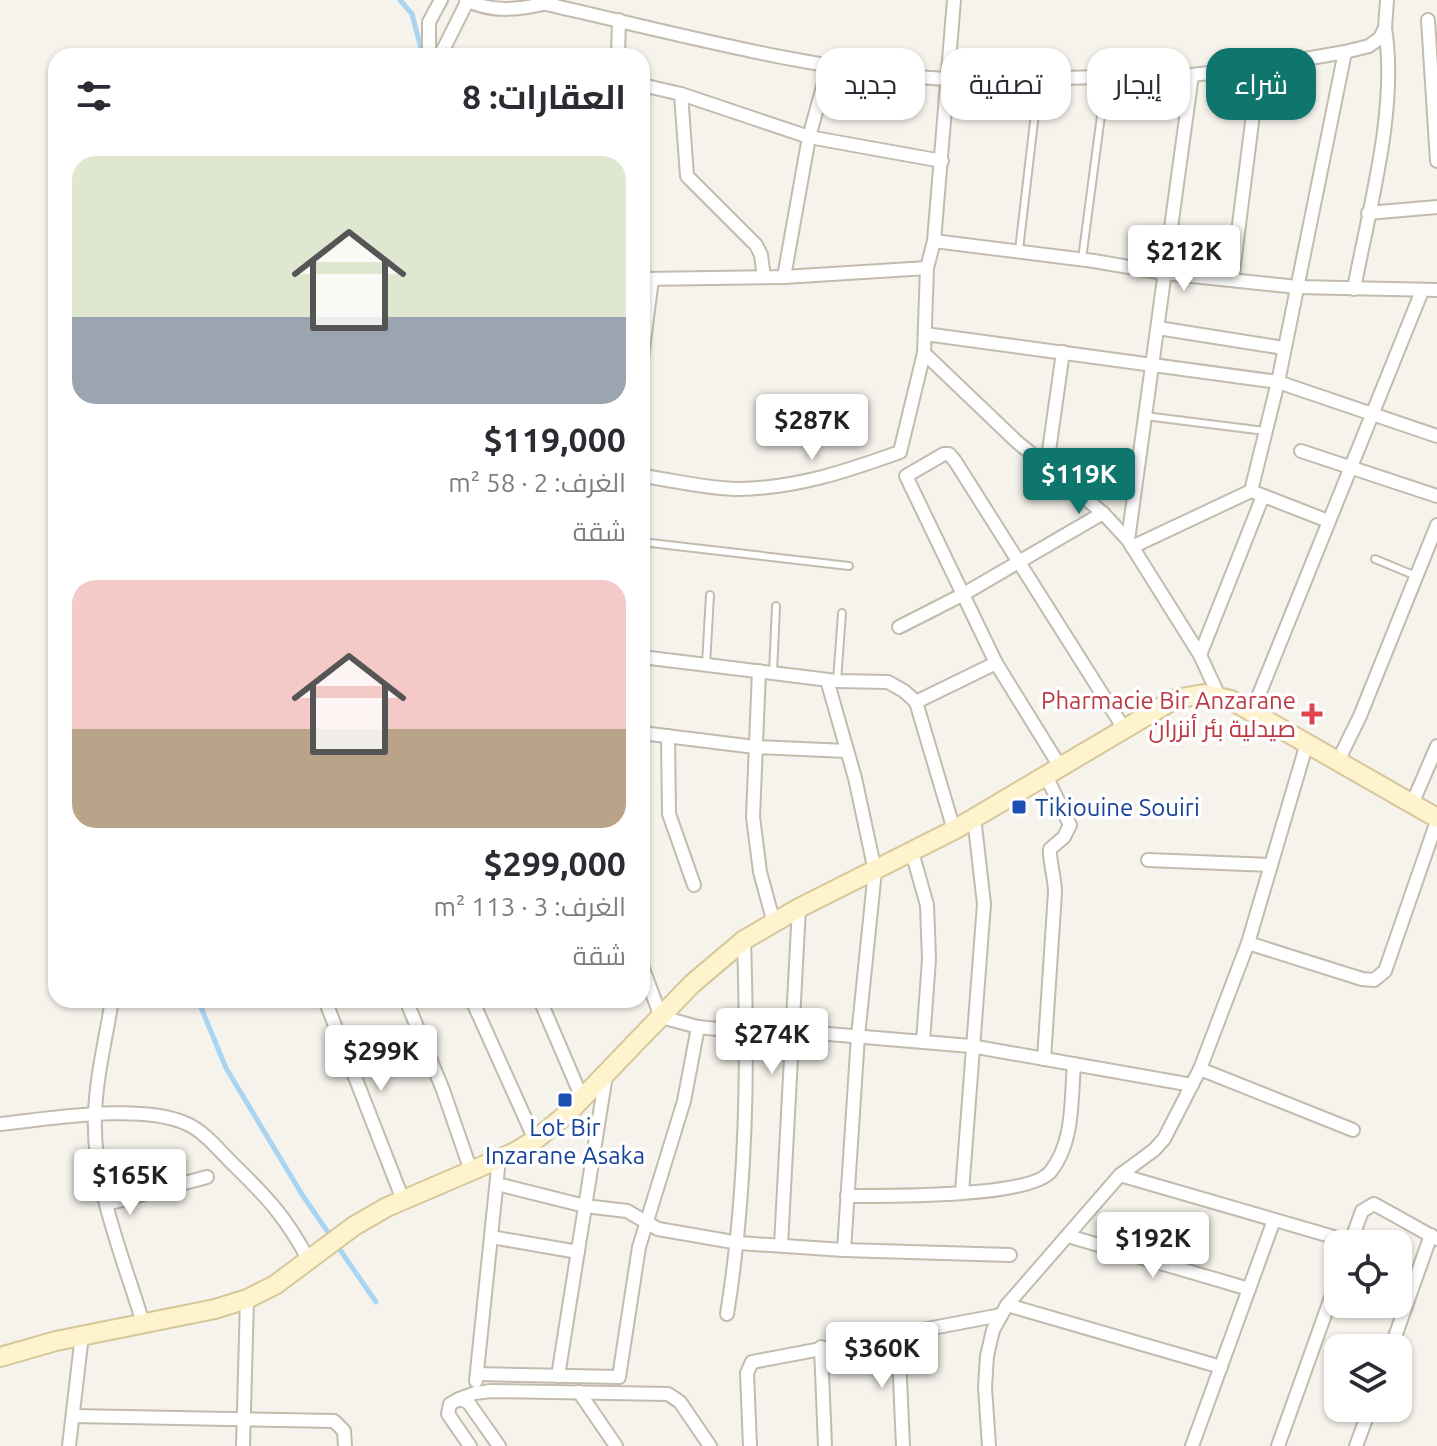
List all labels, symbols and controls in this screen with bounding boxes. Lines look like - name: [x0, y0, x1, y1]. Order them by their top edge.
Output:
- chip: جديد: [816, 48, 925, 120]
- chip: تصفية: [941, 48, 1071, 120]
- chip: إيجار: [1087, 48, 1190, 120]
- chip: شراء: [1206, 48, 1316, 120]
- icon: filters: [72, 74, 116, 118]
- text: العقارات: 8: [462, 77, 626, 115]
- icon: home: [277, 208, 421, 352]
- pin: $212K: [1128, 225, 1240, 293]
- text: $212K: [1146, 236, 1222, 265]
- pin: $287K: [756, 394, 868, 462]
- text: $287K: [774, 405, 850, 434]
- text: $119,000: [483, 420, 626, 458]
- pin: $119K: [1023, 448, 1135, 516]
- text: $119K: [1041, 459, 1117, 488]
- text: الغرف: 2 · 58 m²: [448, 468, 626, 497]
- text: شقة: [573, 517, 626, 546]
- icon: home: [277, 632, 421, 776]
- place label: Pharmacie Bir Anzarane صيدلية بئر أنزران: [1041, 687, 1296, 743]
- marker: Pharmacie Bir Anzarane صيدلية بئر أنزران: [1303, 705, 1321, 723]
- place label: Tikiouine Souiri: [1035, 794, 1200, 821]
- marker: Tikiouine Souiri: [1010, 798, 1028, 816]
- text: $299,000: [483, 844, 626, 882]
- text: الغرف: 3 · 113 m²: [434, 892, 626, 921]
- text: شقة: [573, 941, 626, 970]
- pin: $274K: [716, 1008, 828, 1076]
- text: $274K: [734, 1019, 810, 1048]
- pin: $299K: [325, 1025, 437, 1093]
- text: $299K: [343, 1036, 419, 1065]
- marker: Lot Bir Inzarane Asaka: [556, 1091, 574, 1109]
- place label: Lot Bir Inzarane Asaka: [485, 1114, 645, 1169]
- pin: $165K: [74, 1149, 186, 1217]
- text: $165K: [92, 1160, 168, 1189]
- pin: $192K: [1097, 1212, 1209, 1280]
- text: $192K: [1115, 1223, 1191, 1252]
- map controls: [1324, 1230, 1412, 1422]
- button: locate: [1324, 1230, 1412, 1318]
- pin: $360K: [826, 1322, 938, 1390]
- text: $360K: [844, 1333, 920, 1362]
- button: layers: [1324, 1334, 1412, 1422]

